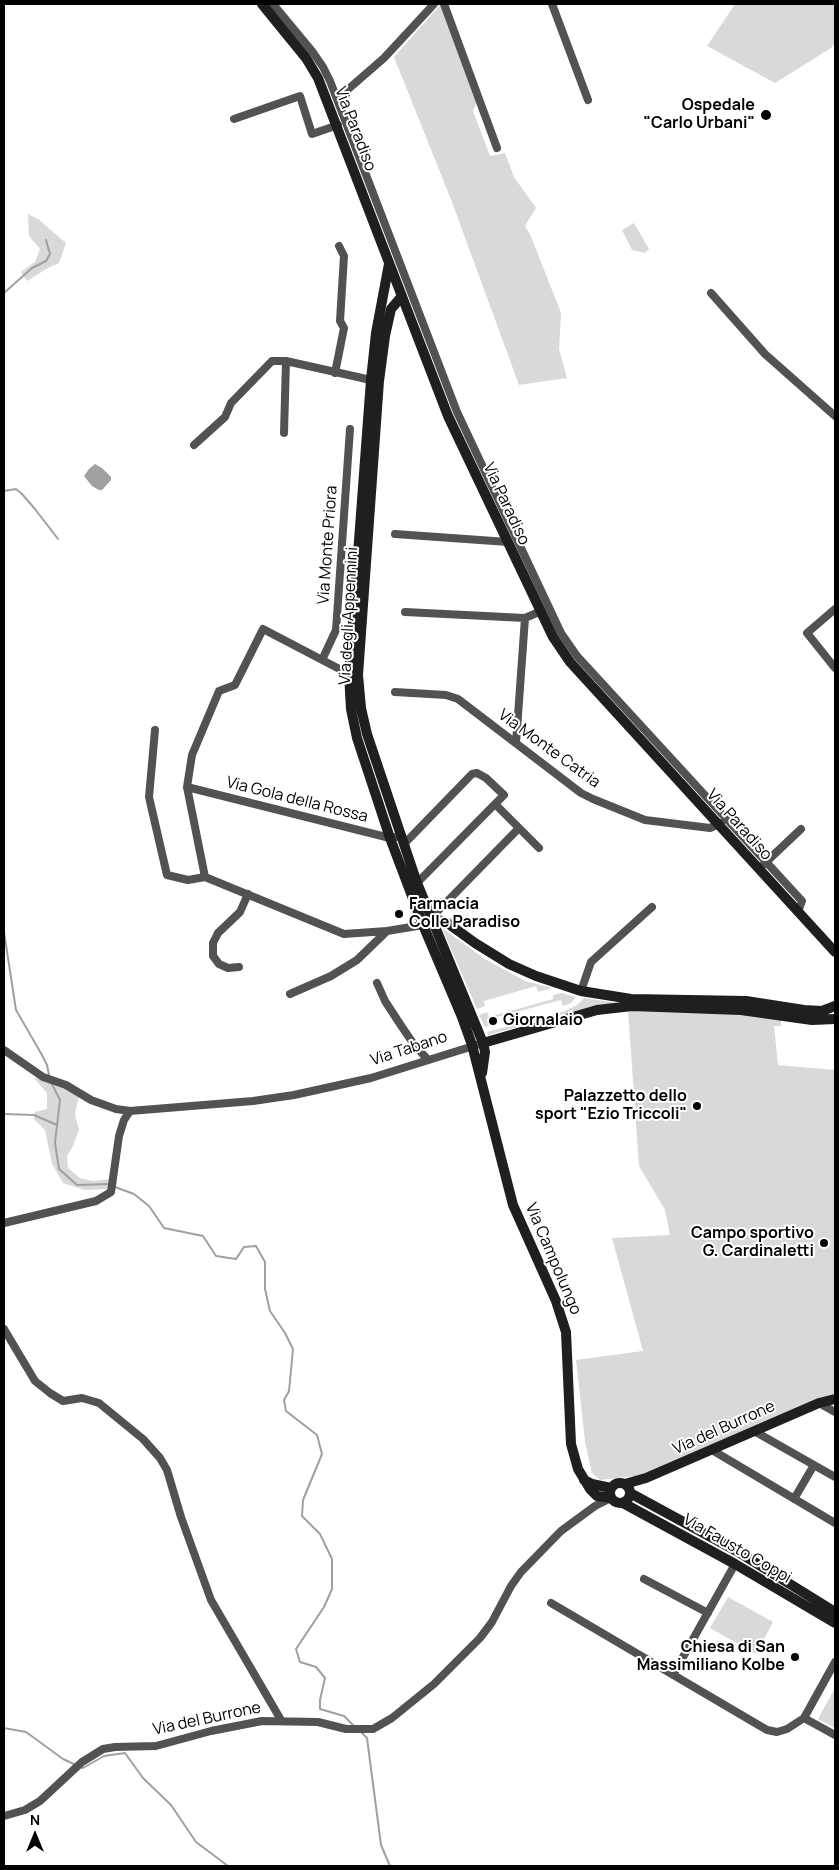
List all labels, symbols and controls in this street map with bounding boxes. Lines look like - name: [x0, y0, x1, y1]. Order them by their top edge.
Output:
- street label: Via Paradiso: [330, 84, 380, 174]
- place label: Ospedale "Carlo Urbani": [644, 96, 755, 134]
- marker: Ospedale "Carlo Urbani": [759, 108, 773, 122]
- street label: Via Paradiso: [479, 460, 533, 548]
- street label: Via Monte Priora: [314, 485, 342, 605]
- street label: Via degli Appennini: [336, 546, 362, 686]
- street label: Via Monte Catria: [494, 706, 604, 792]
- street label: Via Gola della Rossa: [224, 773, 370, 827]
- street label: Via Paradiso: [702, 786, 776, 864]
- place label: Farmacia Colle Paradiso: [409, 895, 520, 933]
- marker: Farmacia Colle Paradiso: [393, 908, 405, 920]
- place label: Giornalaio: [503, 1011, 583, 1031]
- marker: Giornalaio: [487, 1015, 499, 1027]
- street label: Via Tabano: [368, 1028, 450, 1070]
- place label: Palazzetto dello sport "Ezio Triccoli": [535, 1087, 687, 1125]
- marker: Palazzetto dello sport "Ezio Triccoli": [691, 1100, 703, 1112]
- street label: Via Campolungo: [521, 1200, 585, 1318]
- place label: Campo sportivo G. Cardinaletti: [691, 1224, 814, 1262]
- marker: Campo sportivo G. Cardinaletti: [818, 1237, 830, 1249]
- street label: Via del Burrone: [670, 1397, 778, 1459]
- street label: Via Fausto Coppi: [679, 1510, 795, 1588]
- place label: Chiesa di San Massimiliano Kolbe: [637, 1638, 785, 1676]
- marker: Chiesa di San Massimiliano Kolbe: [789, 1651, 801, 1663]
- street label: Via del Burrone: [151, 1698, 263, 1740]
- north arrow: [10, 1810, 60, 1860]
- text: N: [30, 1810, 40, 1829]

